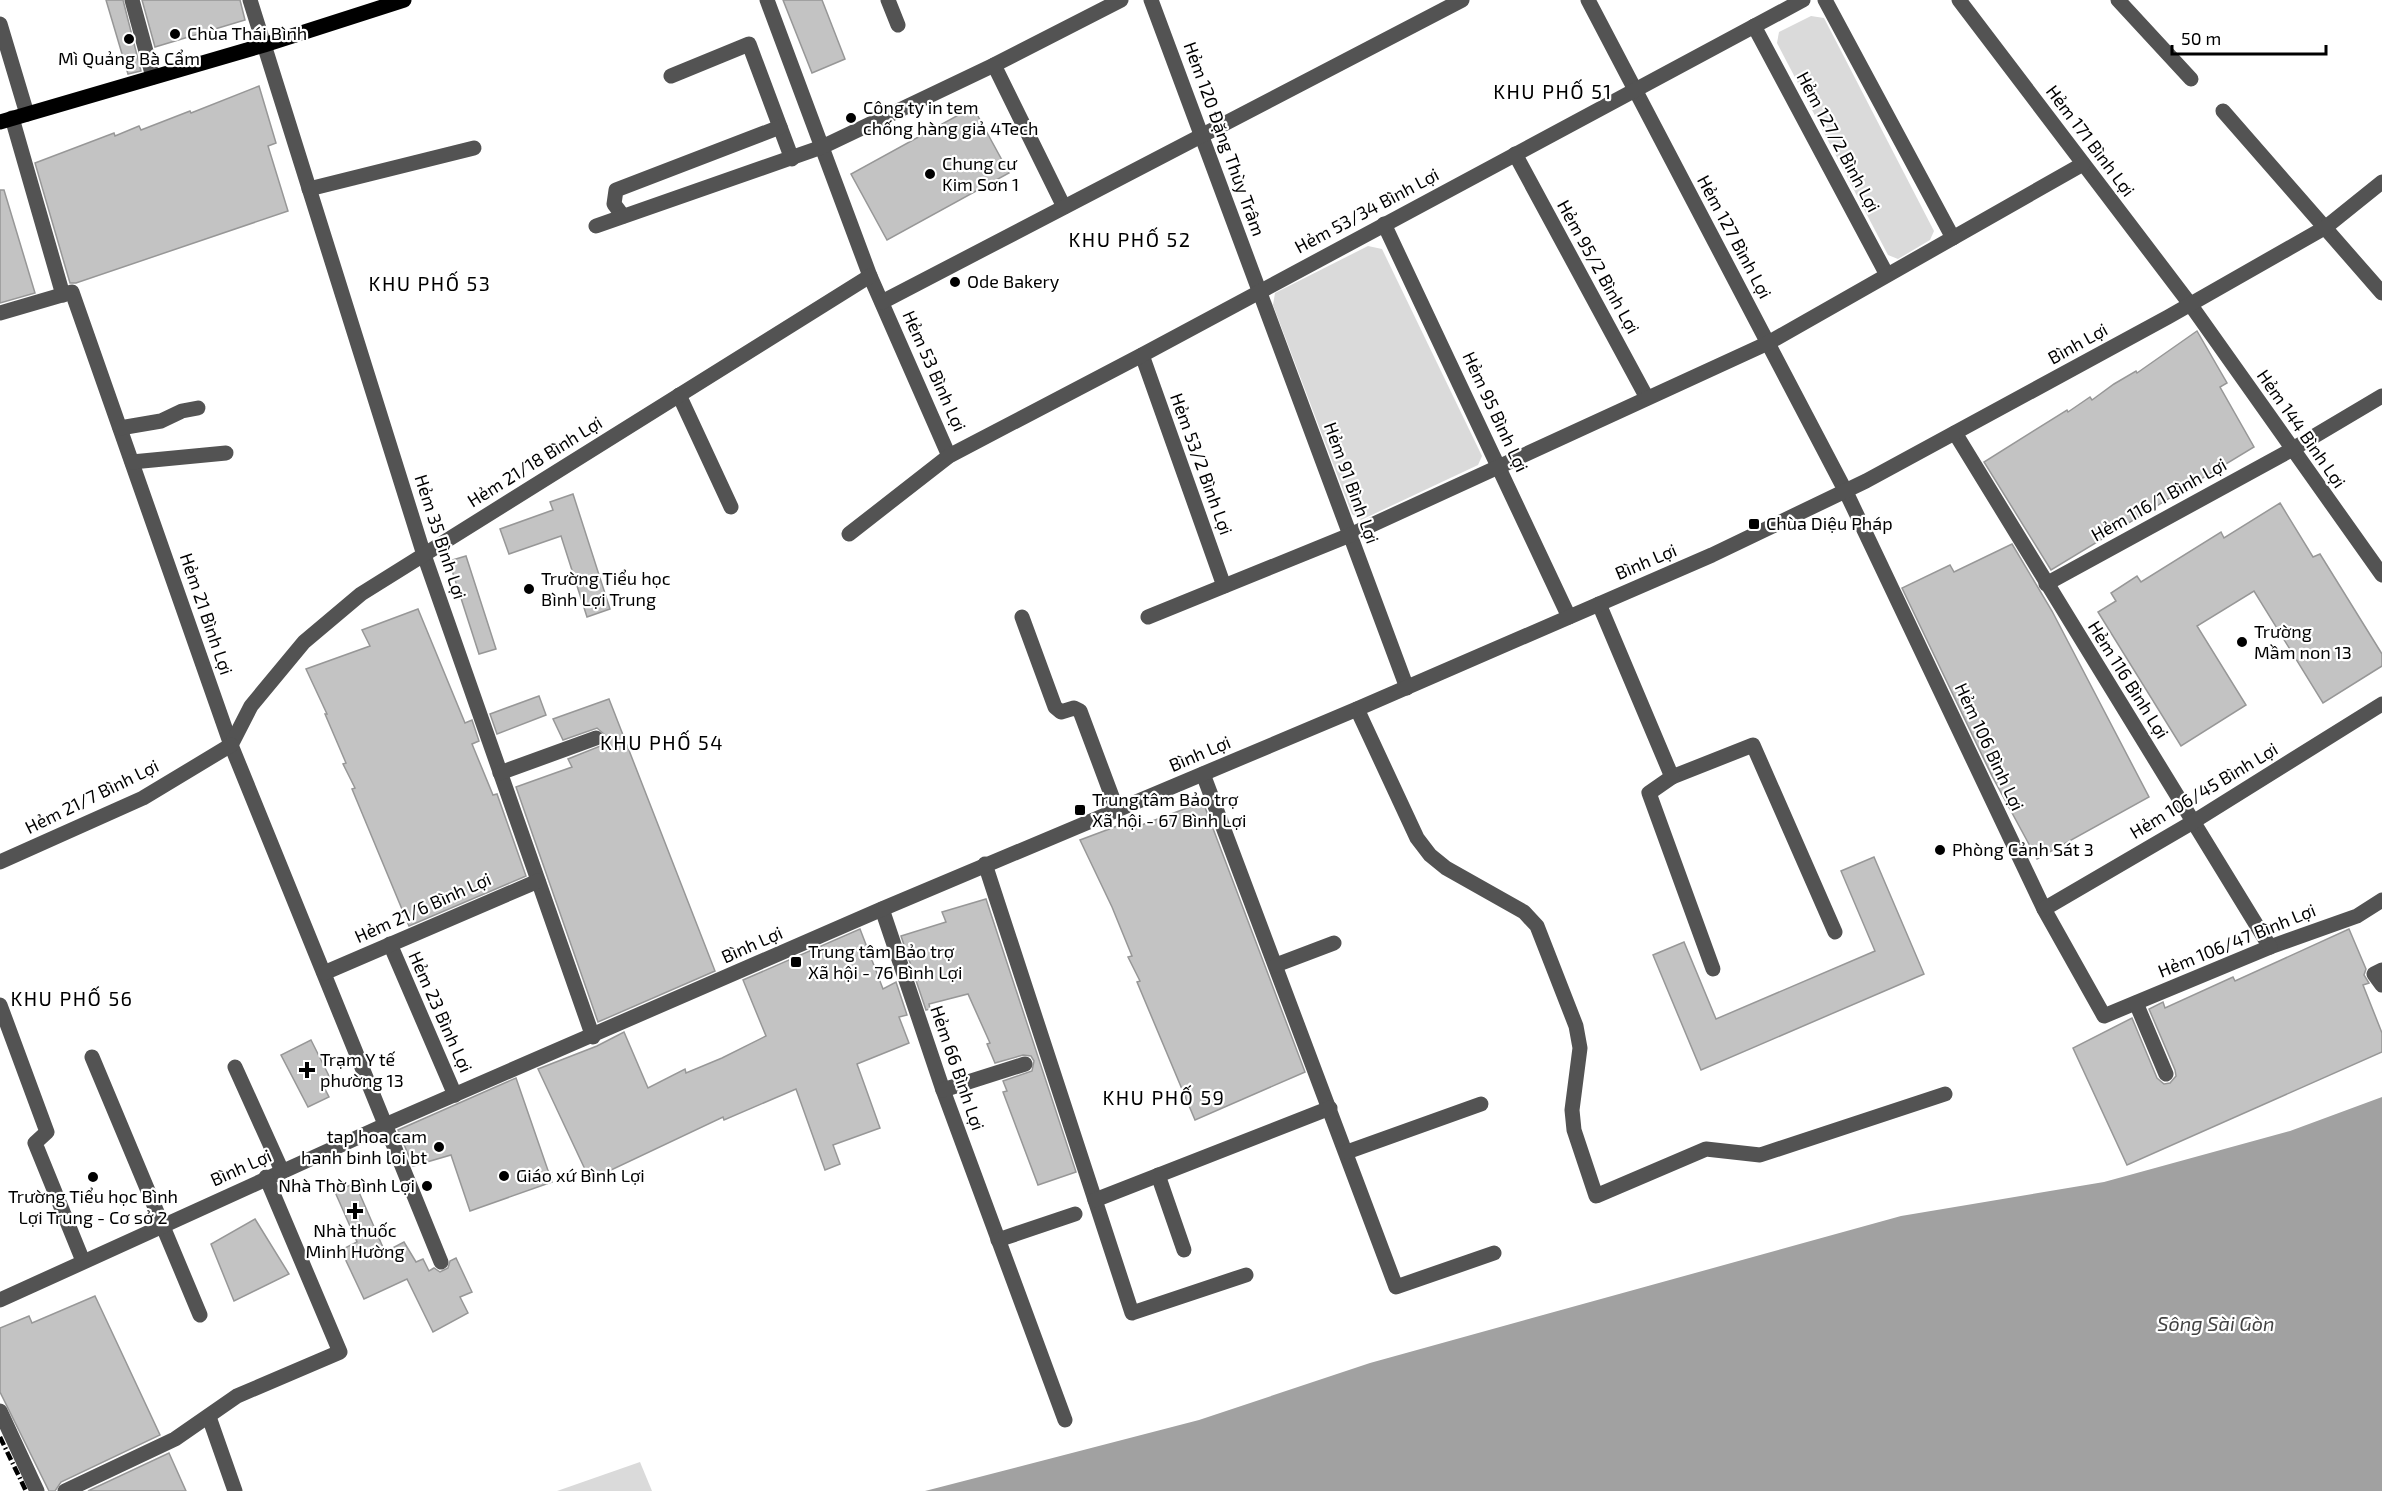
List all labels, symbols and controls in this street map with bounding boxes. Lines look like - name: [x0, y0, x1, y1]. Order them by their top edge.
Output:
- scale bar: [2172, 18, 2326, 56]
- place label: Chùa Thái Bình: [187, 22, 307, 44]
- marker: Chùa Thái Bình: [168, 27, 182, 41]
- text: 50 m: [2181, 27, 2221, 49]
- marker: Mì Quảng Bà Cẩm: [122, 32, 136, 46]
- street label: Hẻm 120 Đặng Thùy Trâm: [1180, 38, 1270, 239]
- place label: Mì Quảng Bà Cẩm: [58, 47, 200, 69]
- street label: Hẻm 127/2 Bình Lợi: [1793, 67, 1885, 216]
- district label: KHU PHỐ 51: [1493, 78, 1613, 103]
- street label: Hẻm 171 Bình Lợi: [2042, 80, 2140, 200]
- place label: Công ty in tem chống hàng giả 4Tech: [863, 96, 1039, 139]
- marker: Công ty in tem chống hàng giả 4Tech: [844, 111, 858, 125]
- place label: Chung cư Kim Sơn 1: [942, 152, 1019, 195]
- street label: Hẻm 53/34 Bình Lợi: [1291, 163, 1442, 257]
- marker: Chung cư Kim Sơn 1: [923, 167, 937, 181]
- street label: Hẻm 127 Bình Lợi: [1693, 171, 1777, 302]
- street label: Hẻm 95/2 Bình Lợi: [1553, 196, 1645, 337]
- district label: KHU PHỐ 52: [1069, 226, 1191, 251]
- district label: KHU PHỐ 53: [369, 270, 491, 295]
- place label: Ode Bakery: [967, 270, 1060, 292]
- marker: Ode Bakery: [948, 275, 962, 289]
- street label: Hẻm 53 Bình Lợi: [898, 307, 971, 434]
- street label: Bình Lợi: [2044, 318, 2111, 368]
- street label: Hẻm 95 Bình Lợi: [1458, 348, 1533, 475]
- street label: Hẻm 144 Bình Lợi: [2253, 365, 2351, 492]
- street label: Hẻm 53/2 Bình Lợi: [1166, 390, 1238, 538]
- street label: Hẻm 21/18 Bình Lợi: [463, 411, 606, 512]
- street label: Hẻm 91 Bình Lợi: [1320, 419, 1384, 546]
- street label: Hẻm 116/1 Bình Lợi: [2087, 453, 2230, 545]
- street label: Hẻm 35 Bình Lợi: [410, 472, 471, 602]
- place label: Chùa Diệu Pháp: [1766, 512, 1893, 534]
- marker: Chùa Diệu Pháp: [1747, 517, 1761, 531]
- street label: Bình Lợi: [1612, 538, 1680, 584]
- street label: Hẻm 21 Bình Lợi: [176, 550, 238, 678]
- place label: Trường Tiểu học Bình Lợi Trung: [541, 567, 671, 610]
- marker: Trường Tiểu học Bình Lợi Trung: [522, 582, 536, 596]
- street label: Hẻm 116 Bình Lợi: [2084, 616, 2174, 742]
- place label: Trường Mầm non 13: [2254, 620, 2352, 663]
- marker: Trường Mầm non 13: [2235, 635, 2249, 649]
- street label: Hẻm 106 Bình Lợi: [1951, 679, 2029, 814]
- district label: KHU PHỐ 54: [600, 729, 724, 754]
- street label: Bình Lợi: [1166, 730, 1234, 776]
- street label: Hẻm 106/45 Bình Lợi: [2126, 737, 2281, 843]
- street label: Hẻm 21/7 Bình Lợi: [21, 754, 162, 838]
- place label: Trung tâm Bảo trợ Xã hội - 67 Bình Lợi: [1092, 788, 1246, 831]
- marker: Trung tâm Bảo trợ Xã hội - 67 Bình Lợi: [1073, 803, 1087, 817]
- place label: Phòng Cảnh Sát 3: [1952, 838, 2094, 860]
- marker: Phòng Cảnh Sát 3: [1933, 843, 1947, 857]
- street label: Hẻm 21/6 Bình Lợi: [351, 867, 494, 947]
- street label: Hẻm 106/47 Bình Lợi: [2155, 898, 2319, 982]
- street label: Bình Lợi: [718, 921, 786, 967]
- place label: Trung tâm Bảo trợ Xã hội - 76 Bình Lợi: [808, 940, 962, 983]
- street label: Hẻm 23 Bình Lợi: [404, 948, 477, 1076]
- marker: Trung tâm Bảo trợ Xã hội - 76 Bình Lợi: [789, 955, 803, 969]
- district label: KHU PHỐ 56: [10, 985, 134, 1010]
- street label: Hẻm 66 Bình Lợi: [926, 1002, 990, 1133]
- place label: Trạm Y tế phường 13: [320, 1048, 404, 1091]
- marker: Trạm Y tế phường 13: [298, 1061, 316, 1079]
- district label: KHU PHỐ 59: [1102, 1084, 1226, 1109]
- place label: tap hoa cam hanh binh loi bt: [301, 1125, 427, 1168]
- marker: tap hoa cam hanh binh loi bt: [432, 1140, 446, 1154]
- street label: Bình Lợi: [207, 1144, 275, 1190]
- place label: Giáo xứ Bình Lợi: [516, 1164, 645, 1186]
- marker: Giáo xứ Bình Lợi: [497, 1169, 511, 1183]
- marker: Trường Tiểu học Bình Lợi Trung - Cơ sở 2: [86, 1170, 100, 1184]
- place label: Nhà Thờ Bình Lợi: [278, 1174, 415, 1196]
- marker: Nhà Thờ Bình Lợi: [420, 1179, 434, 1193]
- place label: Trường Tiểu học Bình Lợi Trung - Cơ sở 2: [8, 1185, 178, 1228]
- marker: Nhà thuốc Minh Hường: [348, 1204, 362, 1218]
- place label: Nhà thuốc Minh Hường: [306, 1219, 404, 1262]
- water label: Sông Sài Gòn: [2157, 1311, 2275, 1335]

